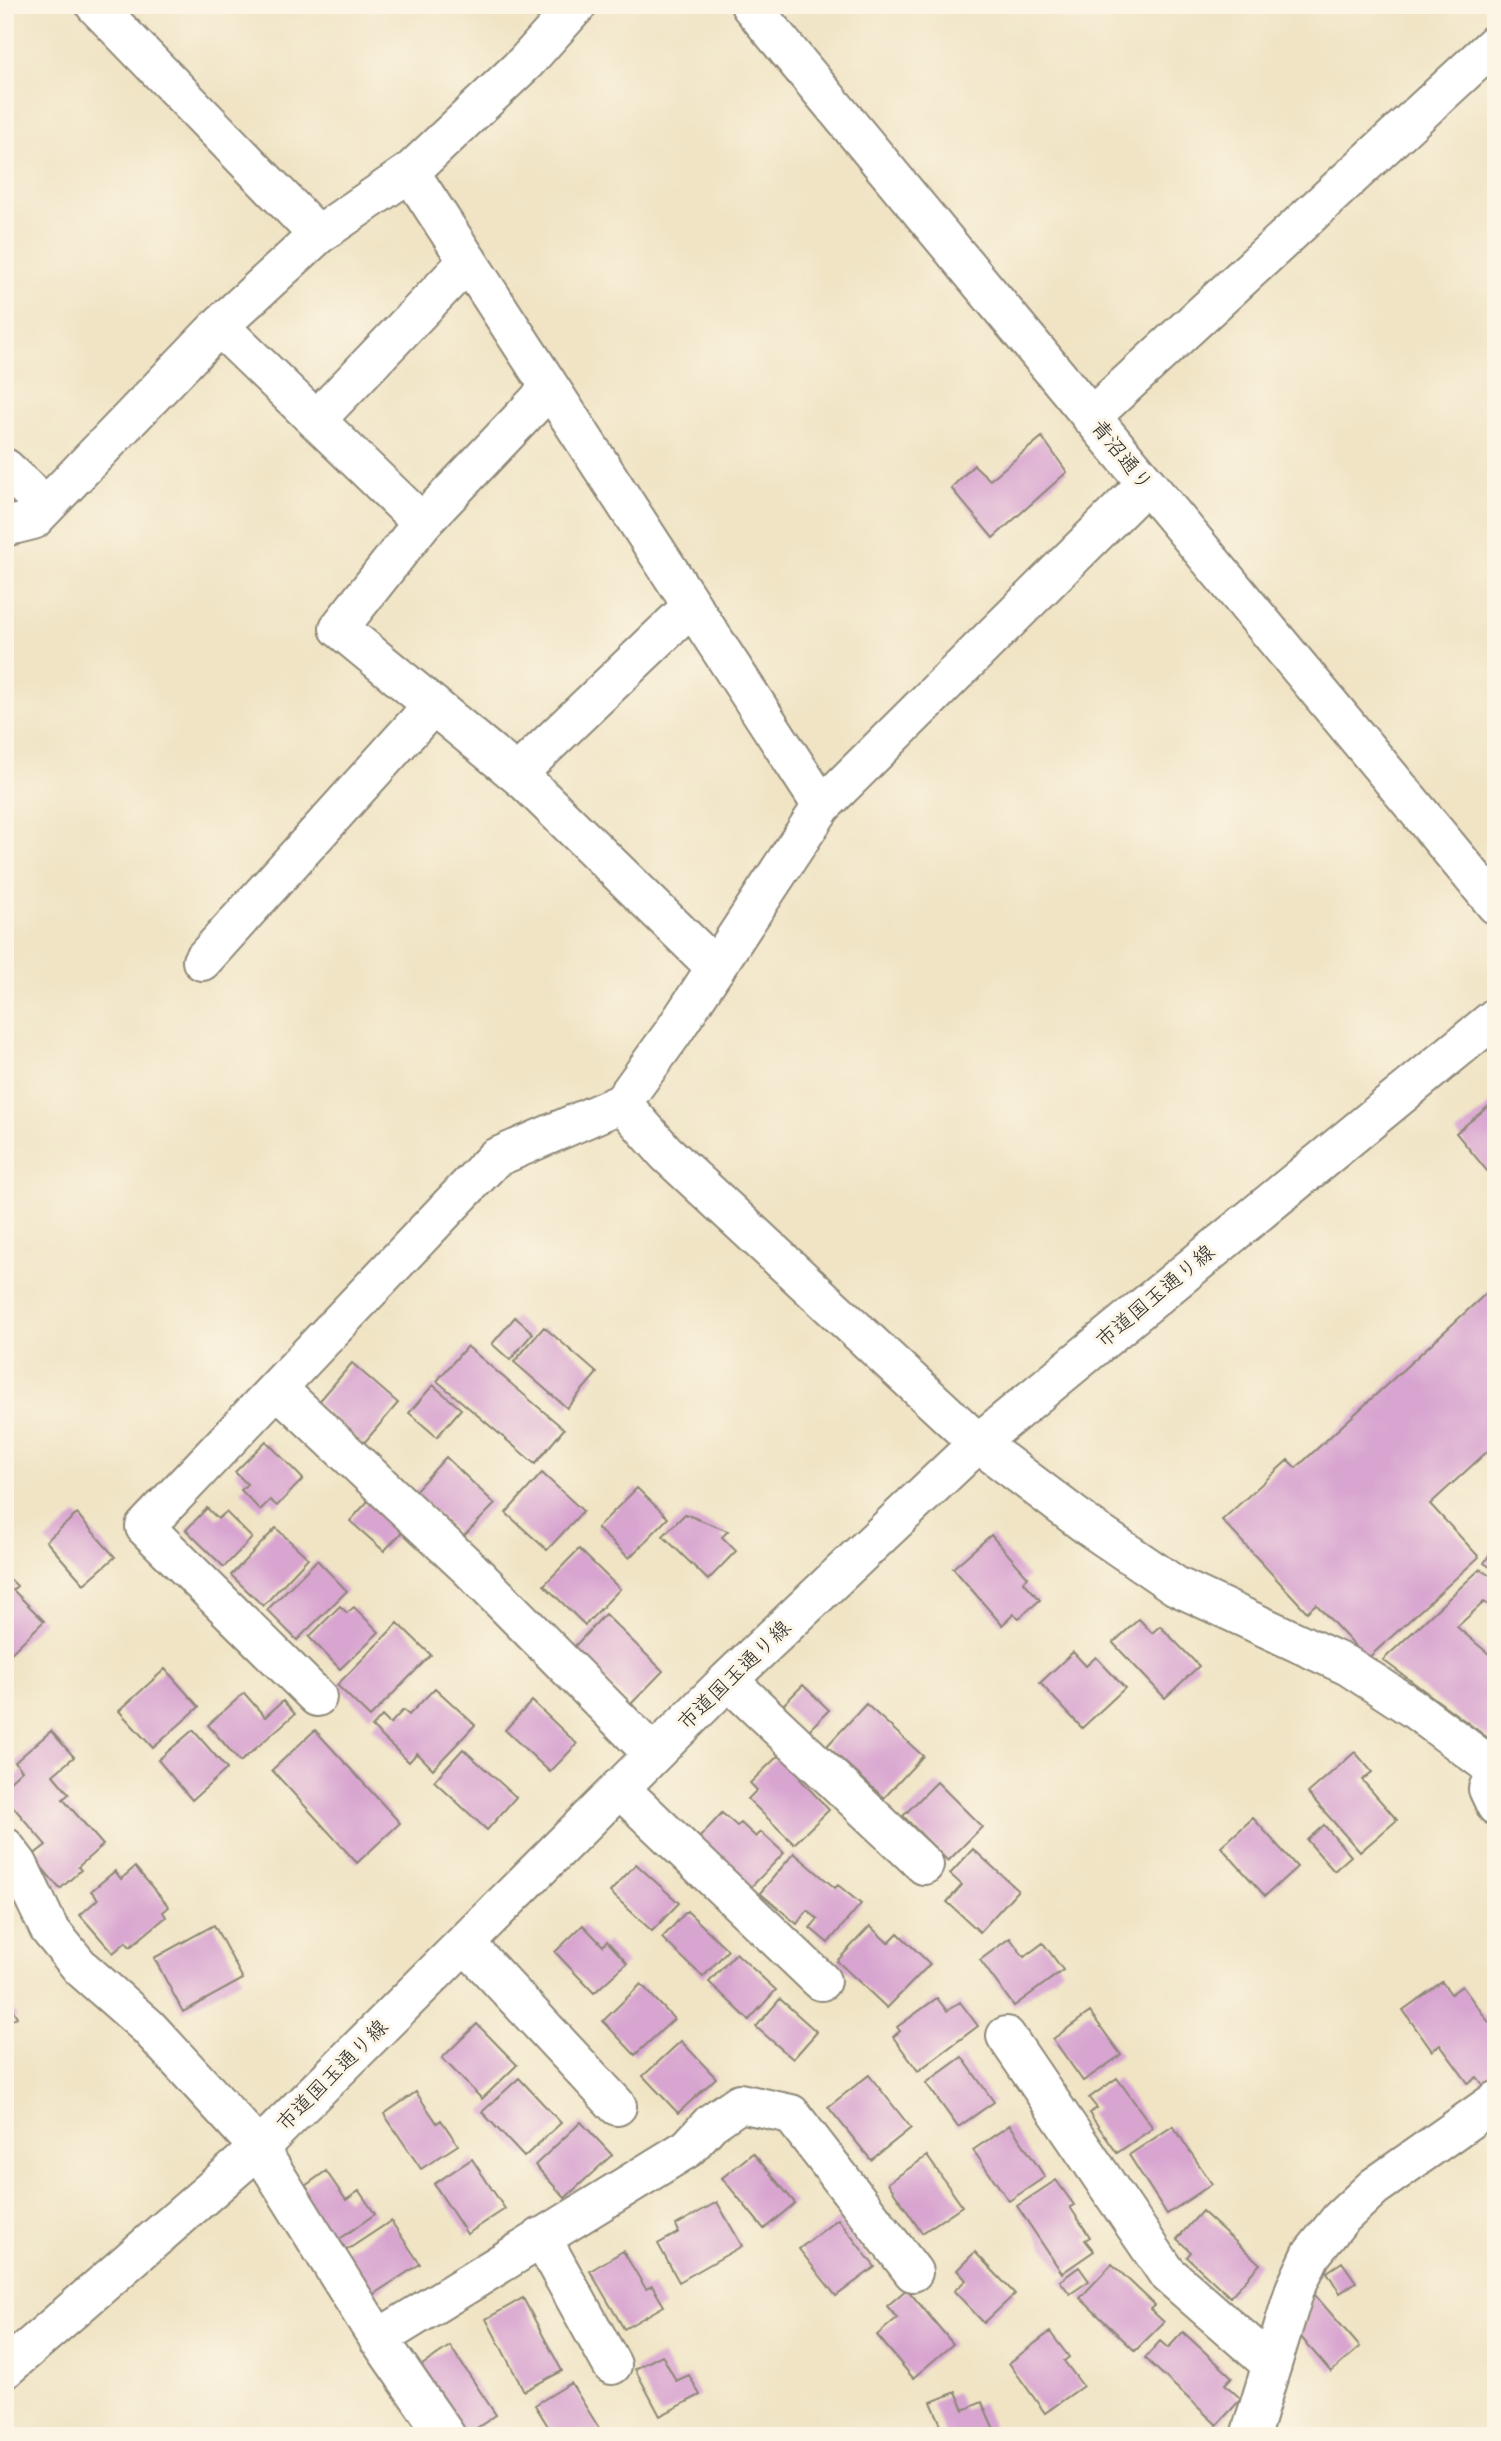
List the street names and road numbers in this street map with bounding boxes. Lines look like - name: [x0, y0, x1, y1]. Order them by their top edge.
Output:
- street label: 青沼通り: [1086, 413, 1160, 495]
- street label: 市道国玉通り線: [1089, 1237, 1219, 1352]
- street label: 市道国玉通り線: [671, 1613, 795, 1735]
- street label: 市道国玉通り線: [269, 2012, 392, 2135]

